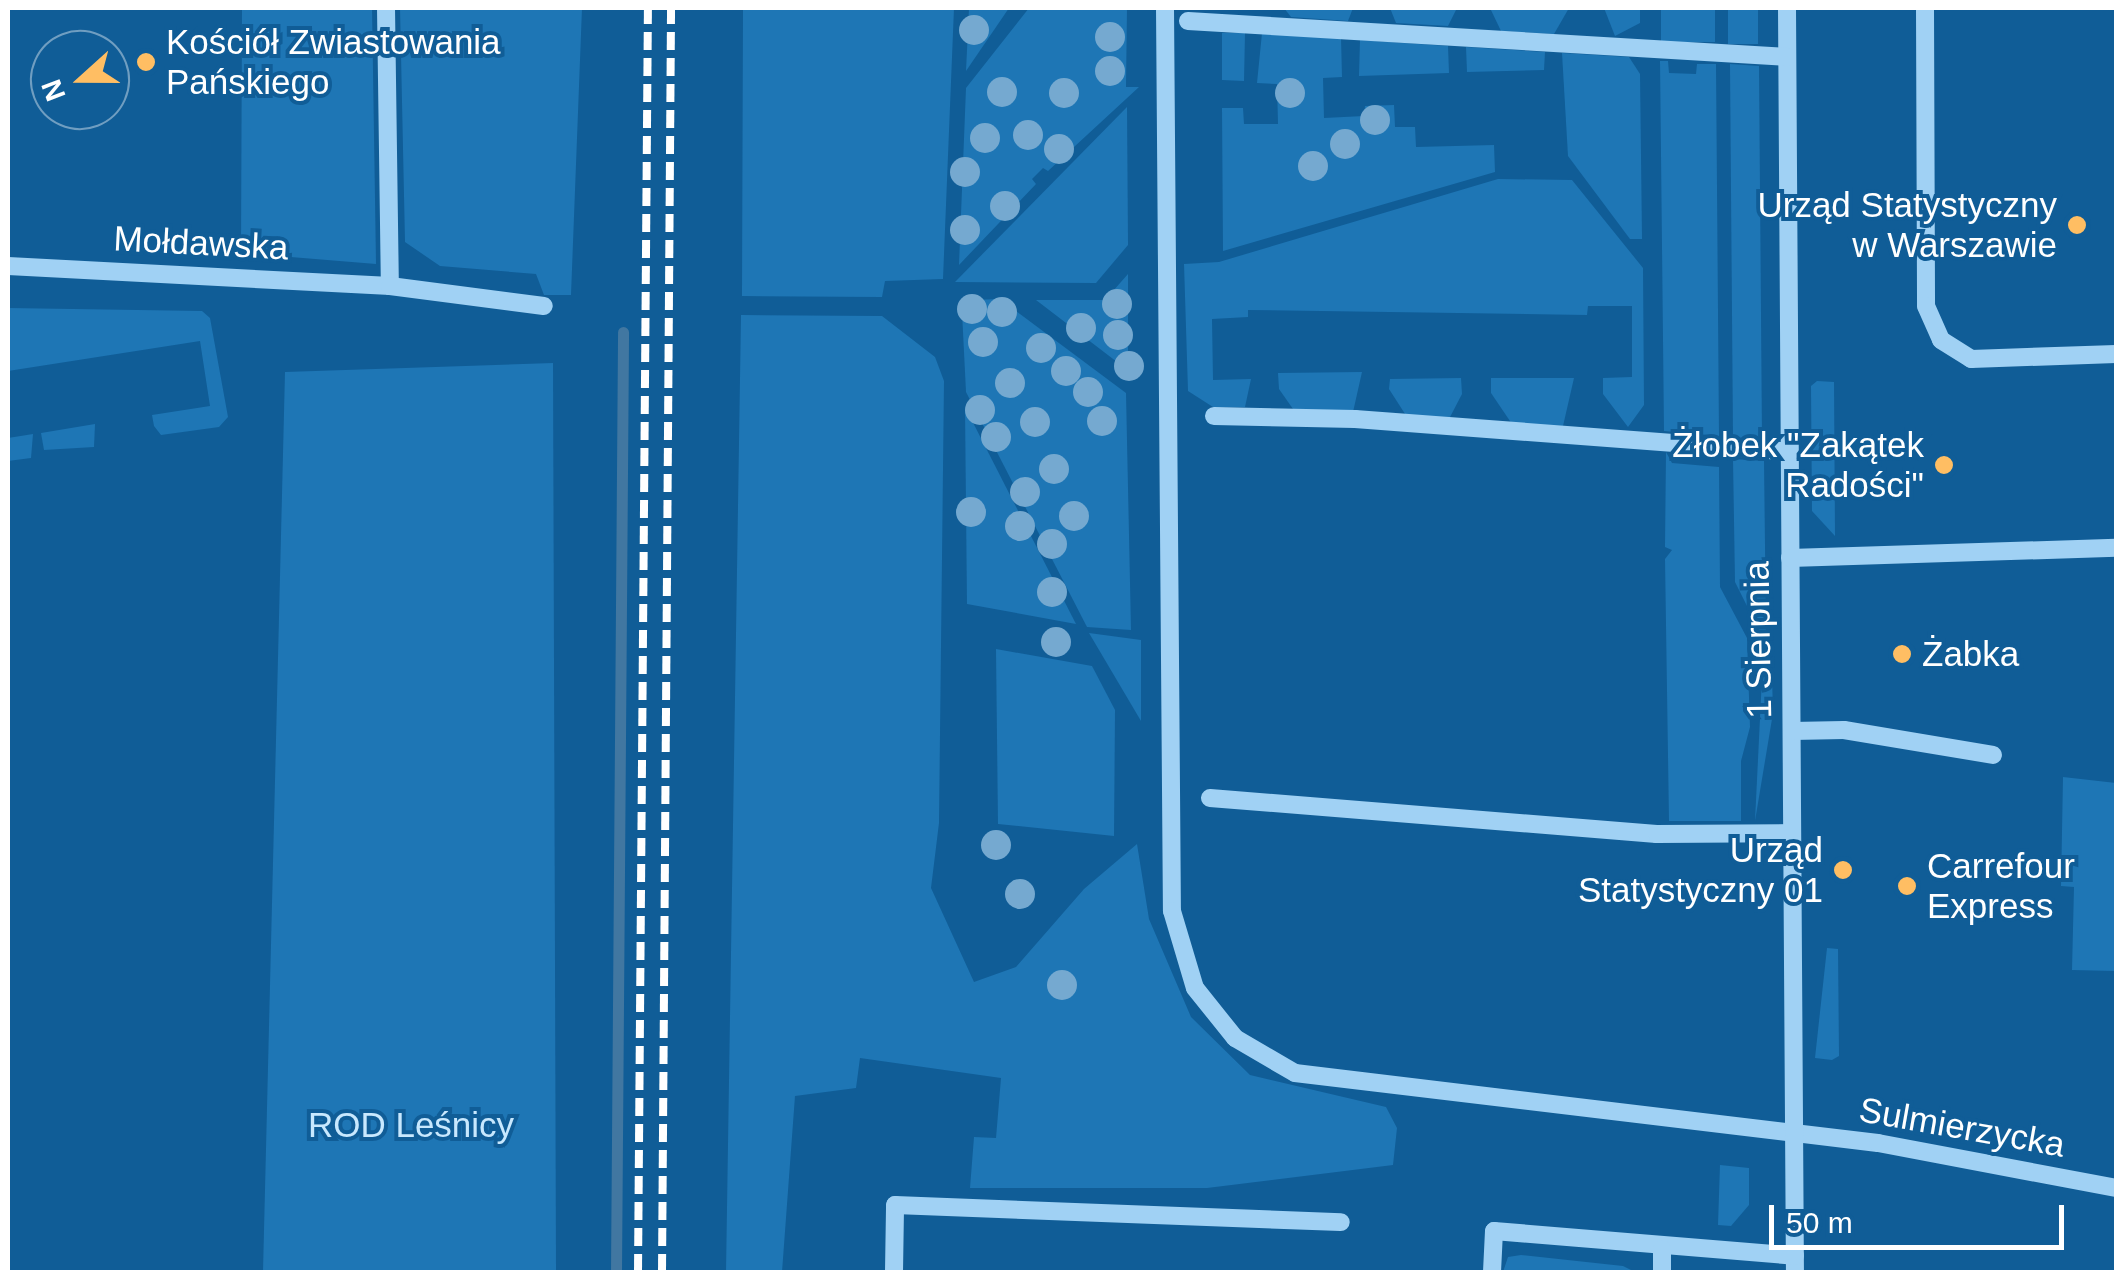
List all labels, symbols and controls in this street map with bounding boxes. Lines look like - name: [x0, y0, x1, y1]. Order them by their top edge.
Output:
- place label: Kościół Zwiastowania Pańskiego: [166, 21, 501, 103]
- north arrow: [30, 30, 130, 130]
- marker: Kościół Zwiastowania Pańskiego: [135, 51, 157, 73]
- text: N: [35, 75, 71, 105]
- place label: Urząd Statystyczny w Warszawie: [1757, 184, 2057, 266]
- marker: Urząd Statystyczny w Warszawie: [2066, 214, 2088, 236]
- street label: Mołdawska: [112, 217, 290, 269]
- place label: Żłobek "Zakątek Radości": [1672, 424, 1924, 506]
- marker: Żłobek "Zakątek Radości": [1933, 454, 1955, 476]
- street label: 1 Sierpnia: [1736, 561, 1780, 719]
- place label: Żabka: [1922, 633, 2019, 675]
- marker: Żabka: [1891, 643, 1913, 665]
- place label: Urząd Statystyczny 01: [1578, 829, 1823, 911]
- place label: Carrefour Express: [1927, 845, 2075, 927]
- marker: Urząd Statystyczny 01: [1832, 859, 1854, 881]
- marker: Carrefour Express: [1896, 875, 1918, 897]
- street label: Sulmierzycka: [1856, 1088, 2068, 1166]
- park label: ROD Leśnicy: [308, 1104, 514, 1146]
- scale bar: [1774, 1185, 2069, 1247]
- text: 50 m: [1786, 1206, 1853, 1239]

